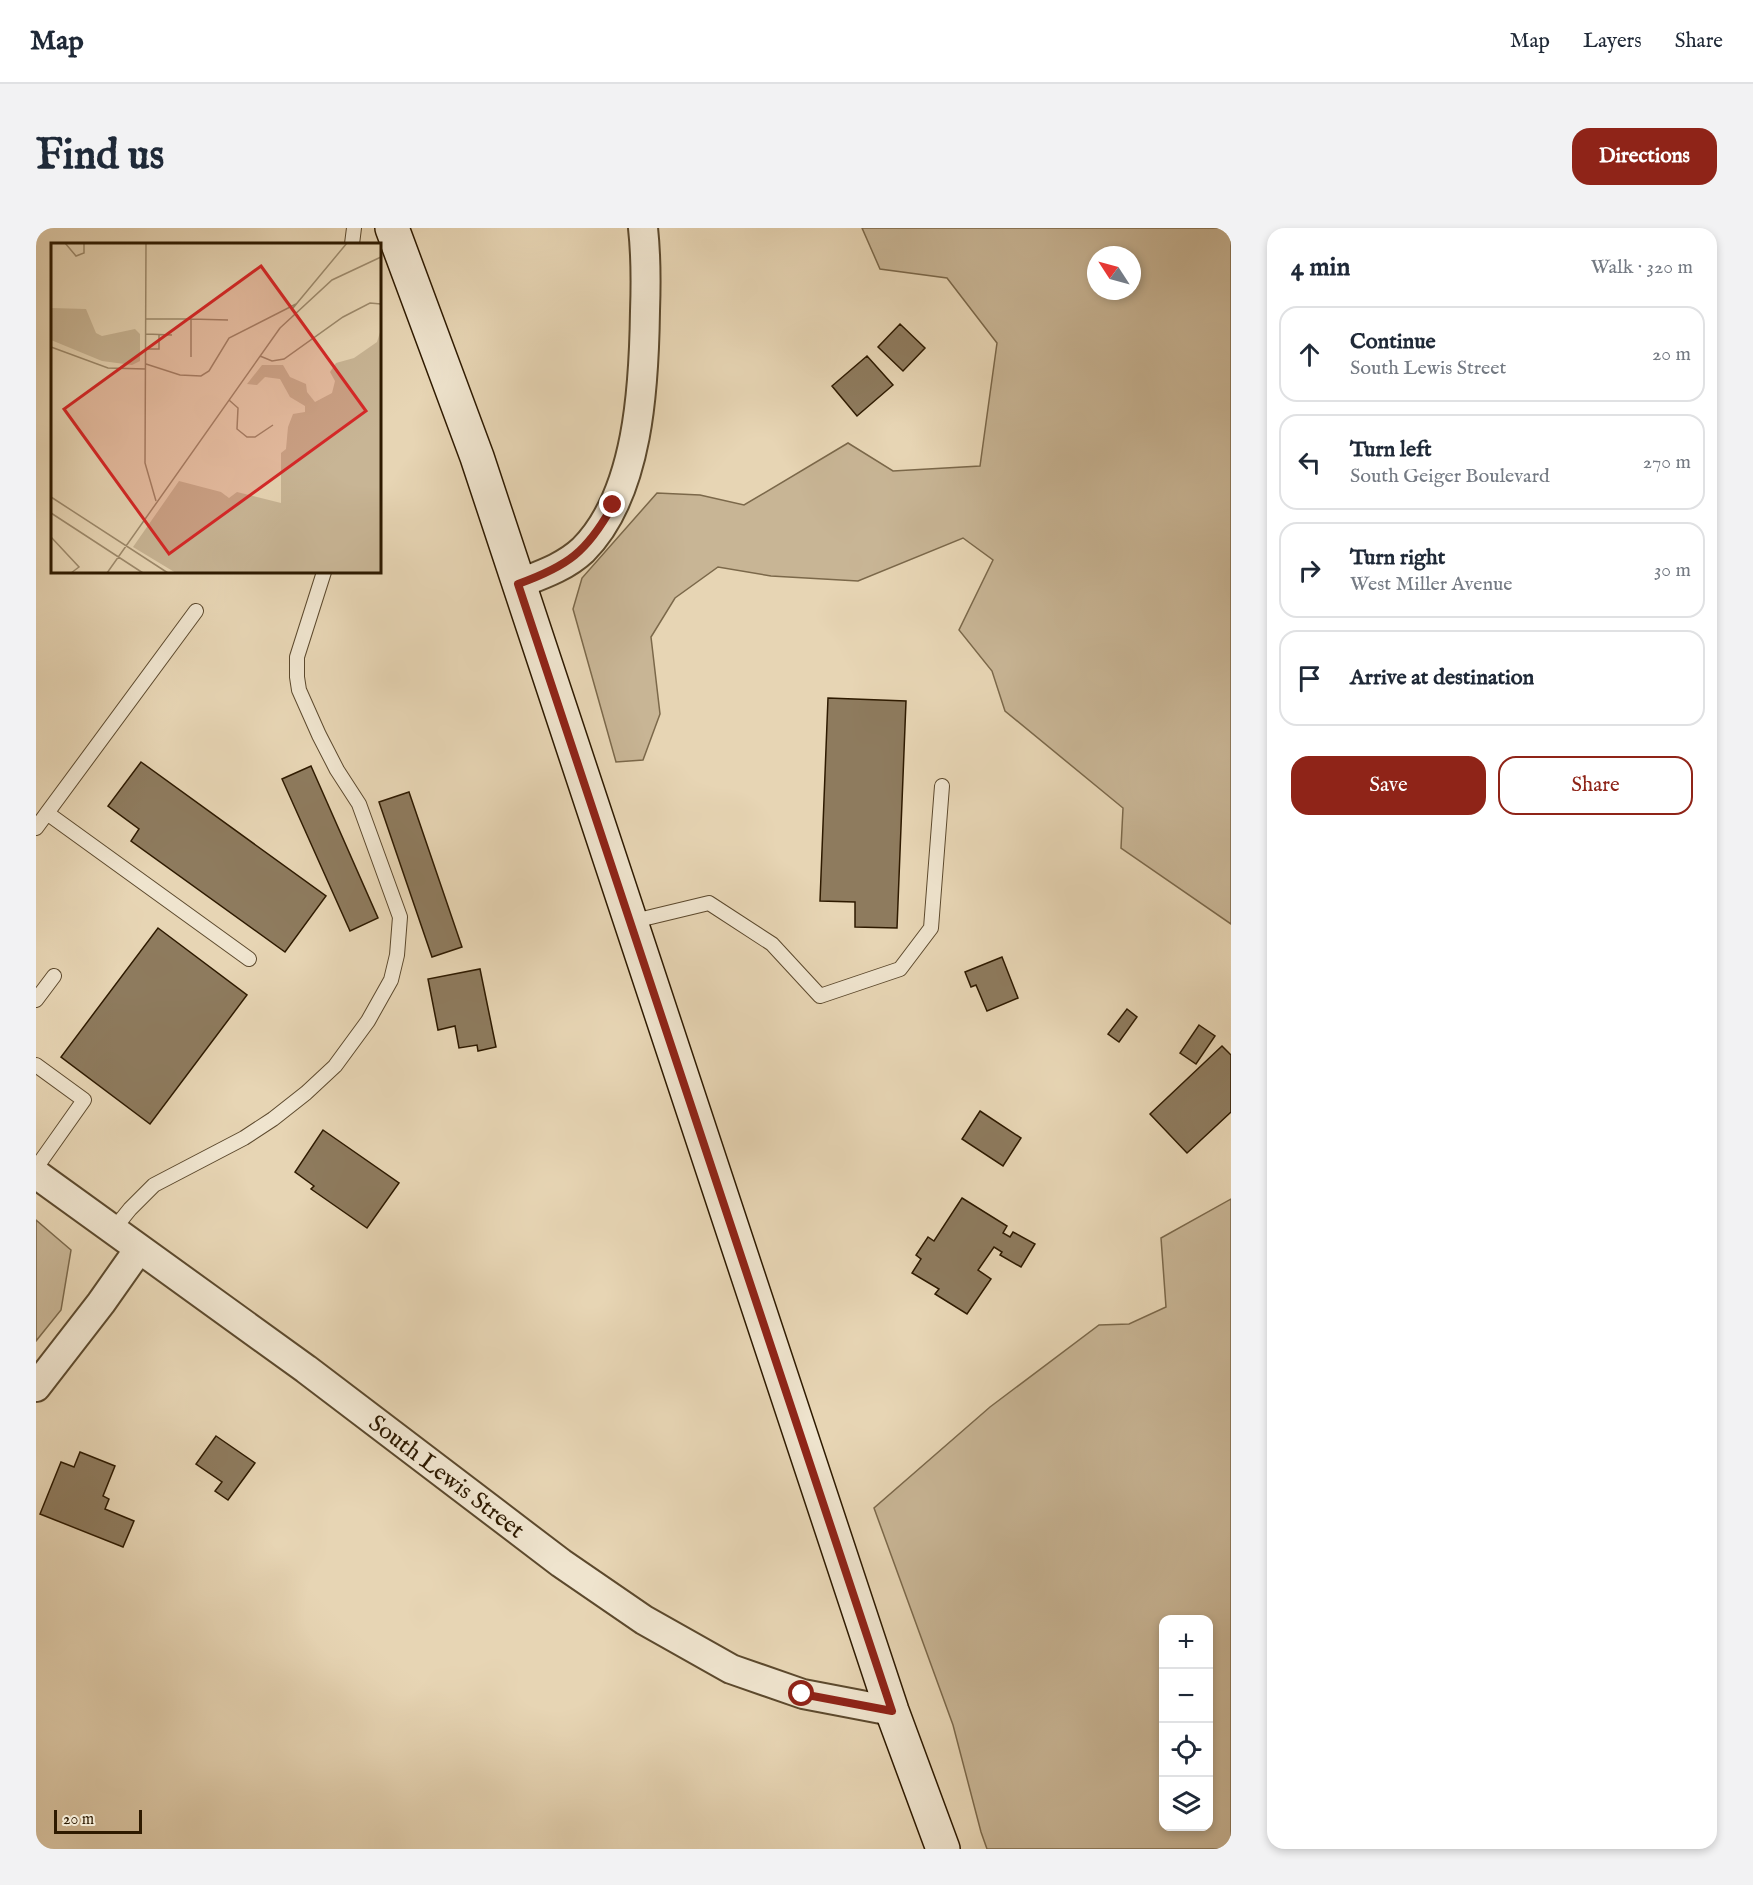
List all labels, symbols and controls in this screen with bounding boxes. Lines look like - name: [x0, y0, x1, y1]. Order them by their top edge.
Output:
- text: Map: [30, 24, 84, 59]
- text: Map: [1510, 28, 1550, 55]
- text: Layers: [1583, 28, 1642, 55]
- text: Share: [1675, 28, 1723, 55]
- button: Directions: [1572, 128, 1717, 185]
- text: Find us: [36, 130, 164, 183]
- inset map: [51, 243, 381, 573]
- north arrow: [1087, 246, 1141, 300]
- text: 4 min: [1291, 251, 1350, 284]
- text: Walk · 320 m: [1591, 255, 1693, 280]
- text: Continue: [1350, 328, 1436, 356]
- icon: ahead: [1293, 338, 1326, 371]
- text: 20 m: [1652, 342, 1691, 367]
- text: South Lewis Street: [1350, 356, 1506, 381]
- text: Turn left: [1350, 436, 1432, 464]
- icon: left: [1293, 446, 1326, 479]
- text: 270 m: [1643, 450, 1691, 475]
- text: South Geiger Boulevard: [1350, 464, 1550, 489]
- route end: [599, 491, 625, 517]
- text: Turn right: [1350, 544, 1445, 572]
- icon: right: [1293, 554, 1326, 587]
- text: 30 m: [1654, 558, 1691, 583]
- text: West Miller Avenue: [1350, 572, 1513, 597]
- icon: arrive: [1293, 662, 1326, 695]
- text: Arrive at destination: [1350, 664, 1534, 692]
- button: Save: [1291, 756, 1486, 815]
- button: Share: [1498, 756, 1693, 815]
- street label: South Lewis Street: [362, 1408, 530, 1546]
- map controls: [1159, 1615, 1213, 1831]
- button: +: [1159, 1615, 1213, 1669]
- button: −: [1159, 1669, 1213, 1723]
- route start: [788, 1680, 814, 1706]
- button: locate: [1159, 1723, 1213, 1777]
- button: layers: [1159, 1777, 1213, 1831]
- scale bar: [54, 1807, 142, 1834]
- text: 20 m: [63, 1810, 94, 1830]

